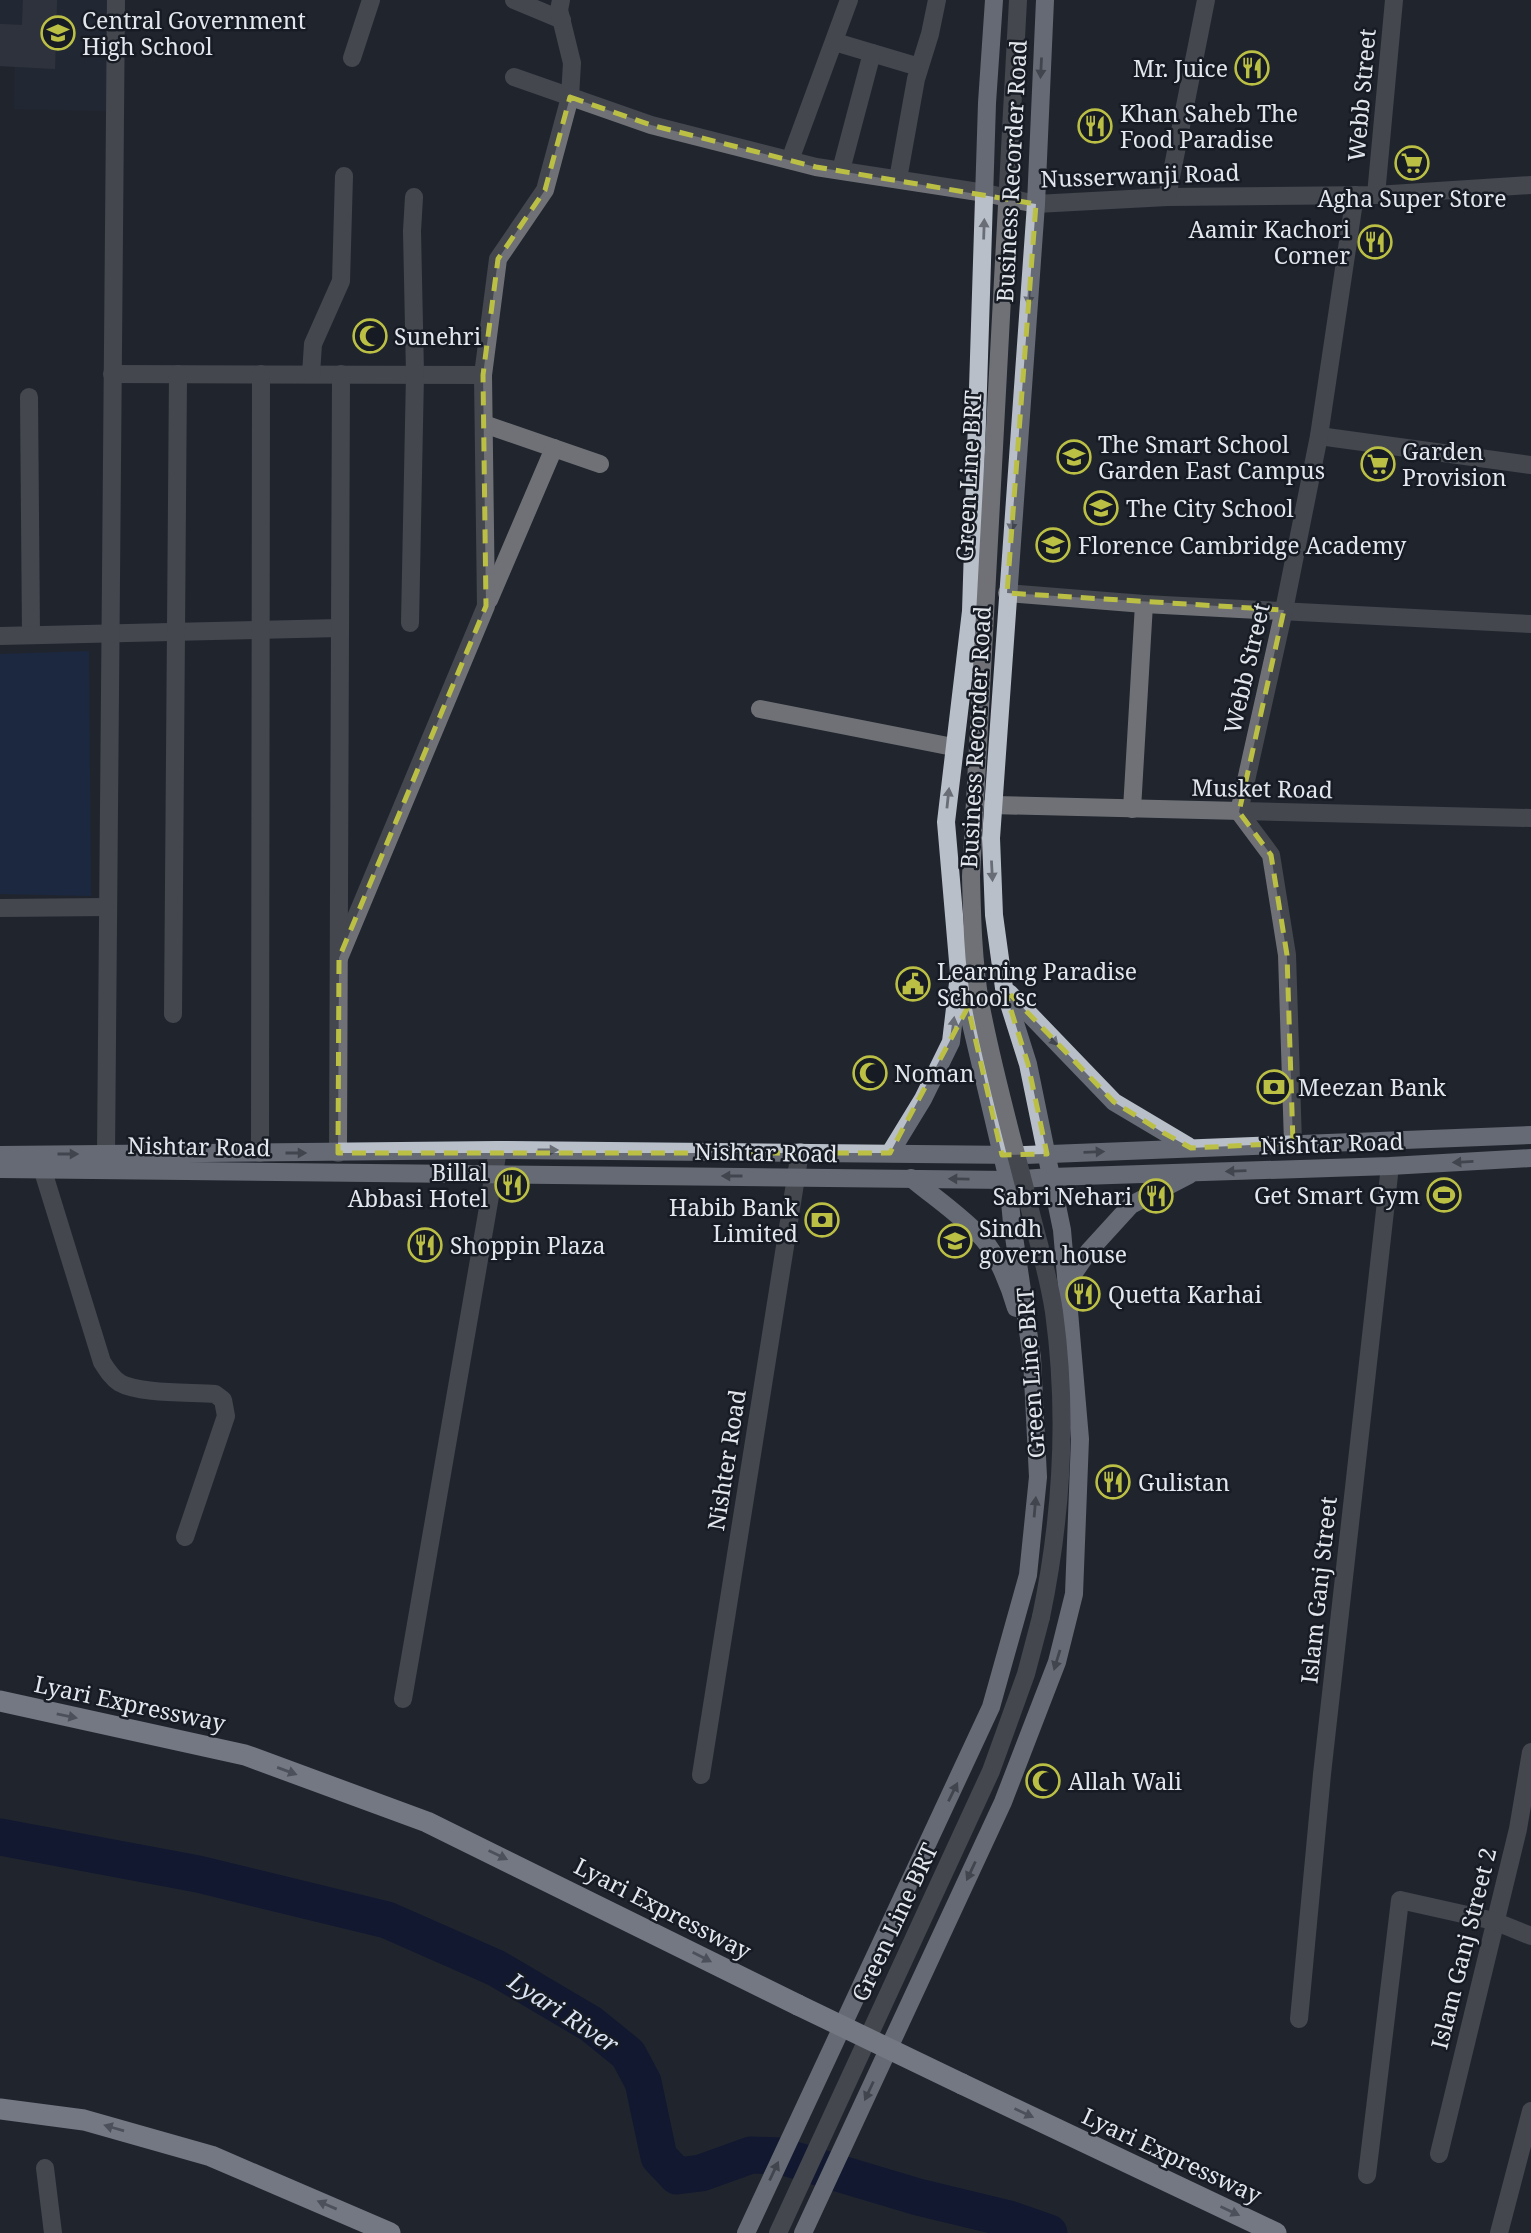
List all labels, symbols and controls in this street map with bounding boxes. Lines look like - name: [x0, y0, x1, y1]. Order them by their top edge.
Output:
- place label: Central Government High School: [82, 4, 306, 62]
- school or university icon: Central Government High School: [39, 14, 77, 52]
- street label: Webb Street: [1339, 27, 1383, 163]
- street label: Business Recorder Road: [988, 39, 1034, 303]
- restaurant icon: Mr. Juice: [1233, 49, 1271, 87]
- place label: Mr. Juice: [1133, 52, 1228, 84]
- one-way arrow: [1036, 57, 1047, 79]
- place label: Khan Saheb The Food Paradise: [1120, 97, 1298, 155]
- restaurant icon: Khan Saheb The Food Paradise: [1076, 107, 1114, 145]
- supermarket icon: Agha Super Store: [1393, 144, 1431, 182]
- street label: Nusserwanji Road: [1040, 156, 1240, 194]
- place label: Agha Super Store: [1317, 182, 1507, 214]
- place label: Aamir Kachori Corner: [1188, 213, 1351, 271]
- one-way arrow: [978, 218, 989, 240]
- restaurant icon: Aamir Kachori Corner: [1356, 223, 1394, 261]
- one-way arrow: [1024, 285, 1035, 307]
- mosque icon: Sunehri: [351, 317, 389, 355]
- place label: Sunehri: [394, 320, 482, 352]
- street label: Green Line BRT: [948, 390, 988, 562]
- place label: The Smart School Garden East Campus: [1098, 428, 1325, 486]
- place label: Garden Provision: [1402, 435, 1507, 493]
- school or university icon: The Smart School Garden East Campus: [1055, 438, 1093, 476]
- supermarket icon: Garden Provision: [1359, 445, 1397, 483]
- school or university icon: The City School: [1082, 489, 1120, 527]
- place label: The City School: [1126, 492, 1294, 524]
- one-way arrow: [1007, 511, 1018, 533]
- school or university icon: Florence Cambridge Academy: [1034, 526, 1072, 564]
- place label: Florence Cambridge Academy: [1078, 529, 1406, 561]
- street label: Webb Street: [1215, 599, 1277, 737]
- street label: Business Recorder Road: [952, 605, 998, 869]
- street label: Musket Road: [1191, 771, 1333, 805]
- one-way arrow: [943, 787, 954, 809]
- one-way arrow: [987, 861, 998, 883]
- place label: Learning Paradise School sc: [937, 955, 1137, 1013]
- public building icon: Learning Paradise School sc: [894, 965, 932, 1003]
- one-way arrow: [947, 1016, 958, 1038]
- one-way arrow: [1042, 1029, 1058, 1046]
- mosque icon: Noman: [851, 1054, 889, 1092]
- place label: Noman: [894, 1057, 975, 1089]
- bank icon: Meezan Bank: [1255, 1068, 1293, 1106]
- place label: Meezan Bank: [1298, 1071, 1447, 1103]
- street label: Nishtar Road: [1260, 1125, 1404, 1161]
- street label: Nishtar Road: [127, 1129, 271, 1163]
- street label: Nishtar Road: [694, 1135, 838, 1169]
- one-way arrow: [537, 1144, 559, 1156]
- one-way arrow: [1083, 1146, 1105, 1157]
- one-way arrow: [285, 1147, 307, 1159]
- one-way arrow: [57, 1149, 79, 1160]
- place label: Billal Abbasi Hotel: [348, 1156, 488, 1214]
- one-way arrow: [1452, 1156, 1474, 1167]
- one-way arrow: [1224, 1165, 1246, 1177]
- restaurant icon: Billal Abbasi Hotel: [493, 1166, 531, 1204]
- one-way arrow: [721, 1170, 743, 1182]
- one-way arrow: [948, 1173, 970, 1185]
- sports icon: Get Smart Gym: [1425, 1176, 1463, 1214]
- restaurant icon: Sabri Nehari: [1137, 1177, 1175, 1215]
- place label: Get Smart Gym: [1254, 1179, 1420, 1211]
- place label: Sabri Nehari: [993, 1180, 1133, 1212]
- place label: Habib Bank Limited: [669, 1191, 799, 1249]
- bank icon: Habib Bank Limited: [803, 1201, 841, 1239]
- place label: Sindh govern house: [979, 1212, 1127, 1270]
- school or university icon: Sindh govern house: [936, 1222, 974, 1260]
- restaurant icon: Shoppin Plaza: [406, 1226, 444, 1264]
- place label: Shoppin Plaza: [450, 1229, 605, 1261]
- restaurant icon: Quetta Karhai: [1064, 1275, 1102, 1313]
- place label: Quetta Karhai: [1108, 1278, 1263, 1310]
- street label: Green Line BRT: [1008, 1286, 1052, 1460]
- street label: Nishter Road: [699, 1387, 753, 1533]
- restaurant icon: Gulistan: [1094, 1463, 1132, 1501]
- place label: Gulistan: [1138, 1466, 1230, 1498]
- street label: Islam Ganj Street: [1292, 1495, 1344, 1685]
- one-way arrow: [1030, 1496, 1041, 1518]
- one-way arrow: [1051, 1650, 1061, 1671]
- street label: Lyari Expressway: [31, 1667, 229, 1739]
- one-way arrow: [56, 1711, 78, 1722]
- mosque icon: Allah Wali: [1024, 1762, 1062, 1800]
- one-way arrow: [277, 1765, 298, 1776]
- place label: Allah Wali: [1068, 1765, 1183, 1797]
- one-way arrow: [947, 1782, 959, 1802]
- street label: Green Line BRT: [843, 1838, 945, 2006]
- street label: Islam Ganj Street 2: [1422, 1844, 1504, 2052]
- one-way arrow: [488, 1850, 508, 1861]
- street label: Lyari Expressway: [569, 1850, 757, 1966]
- one-way arrow: [965, 1861, 977, 1881]
- one-way arrow: [692, 1951, 712, 1962]
- water label: Lyari River: [502, 1963, 626, 2060]
- one-way arrow: [864, 2081, 875, 2101]
- street label: Lyari Expressway: [1077, 2099, 1267, 2211]
- one-way arrow: [1014, 2108, 1034, 2119]
- one-way arrow: [103, 2123, 124, 2133]
- one-way arrow: [768, 2161, 780, 2181]
- one-way arrow: [317, 2200, 338, 2211]
- one-way arrow: [1220, 2205, 1240, 2217]

